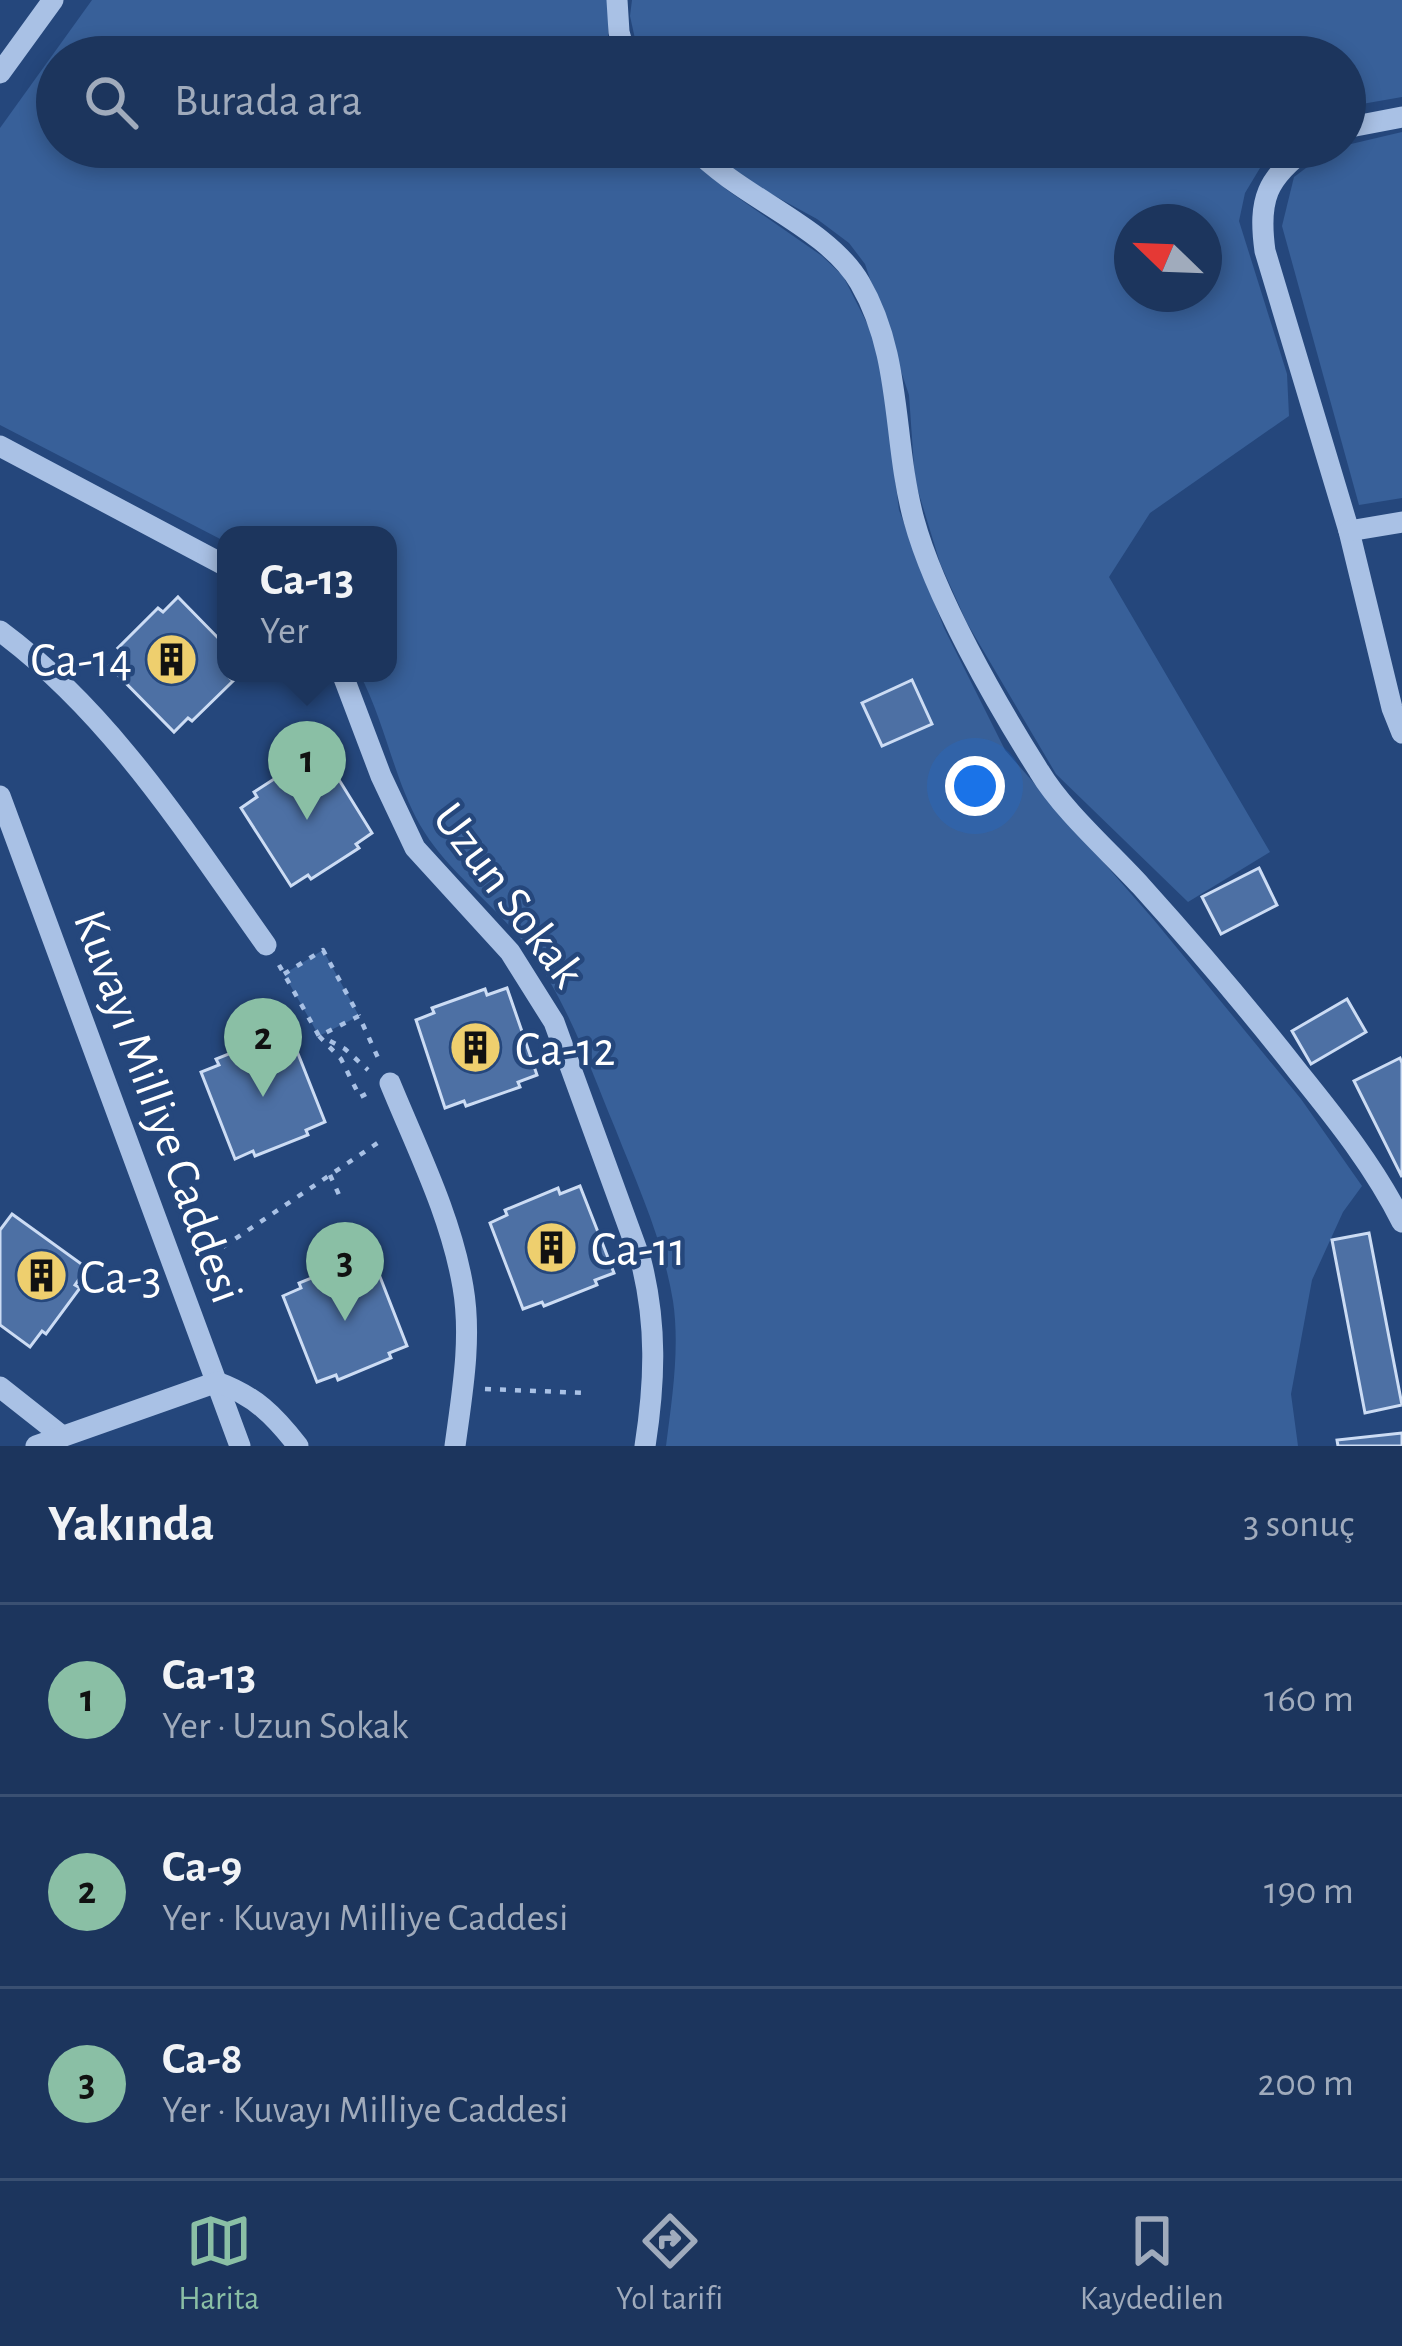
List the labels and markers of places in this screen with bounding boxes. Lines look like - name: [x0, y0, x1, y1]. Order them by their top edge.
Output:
- building icon: Ca-14: [143, 631, 199, 687]
- place label: Ca-14: [31, 638, 132, 686]
- pin: 1: [268, 721, 346, 820]
- pin: 2: [224, 998, 302, 1097]
- building icon: Ca-12: [448, 1020, 504, 1076]
- place label: Ca-12: [515, 1027, 615, 1075]
- building icon: Ca-11: [524, 1220, 580, 1276]
- pin: 3: [306, 1222, 384, 1321]
- place label: Ca-11: [591, 1227, 686, 1275]
- building icon: Ca-3: [13, 1248, 69, 1304]
- place label: Ca-3: [80, 1255, 162, 1303]

